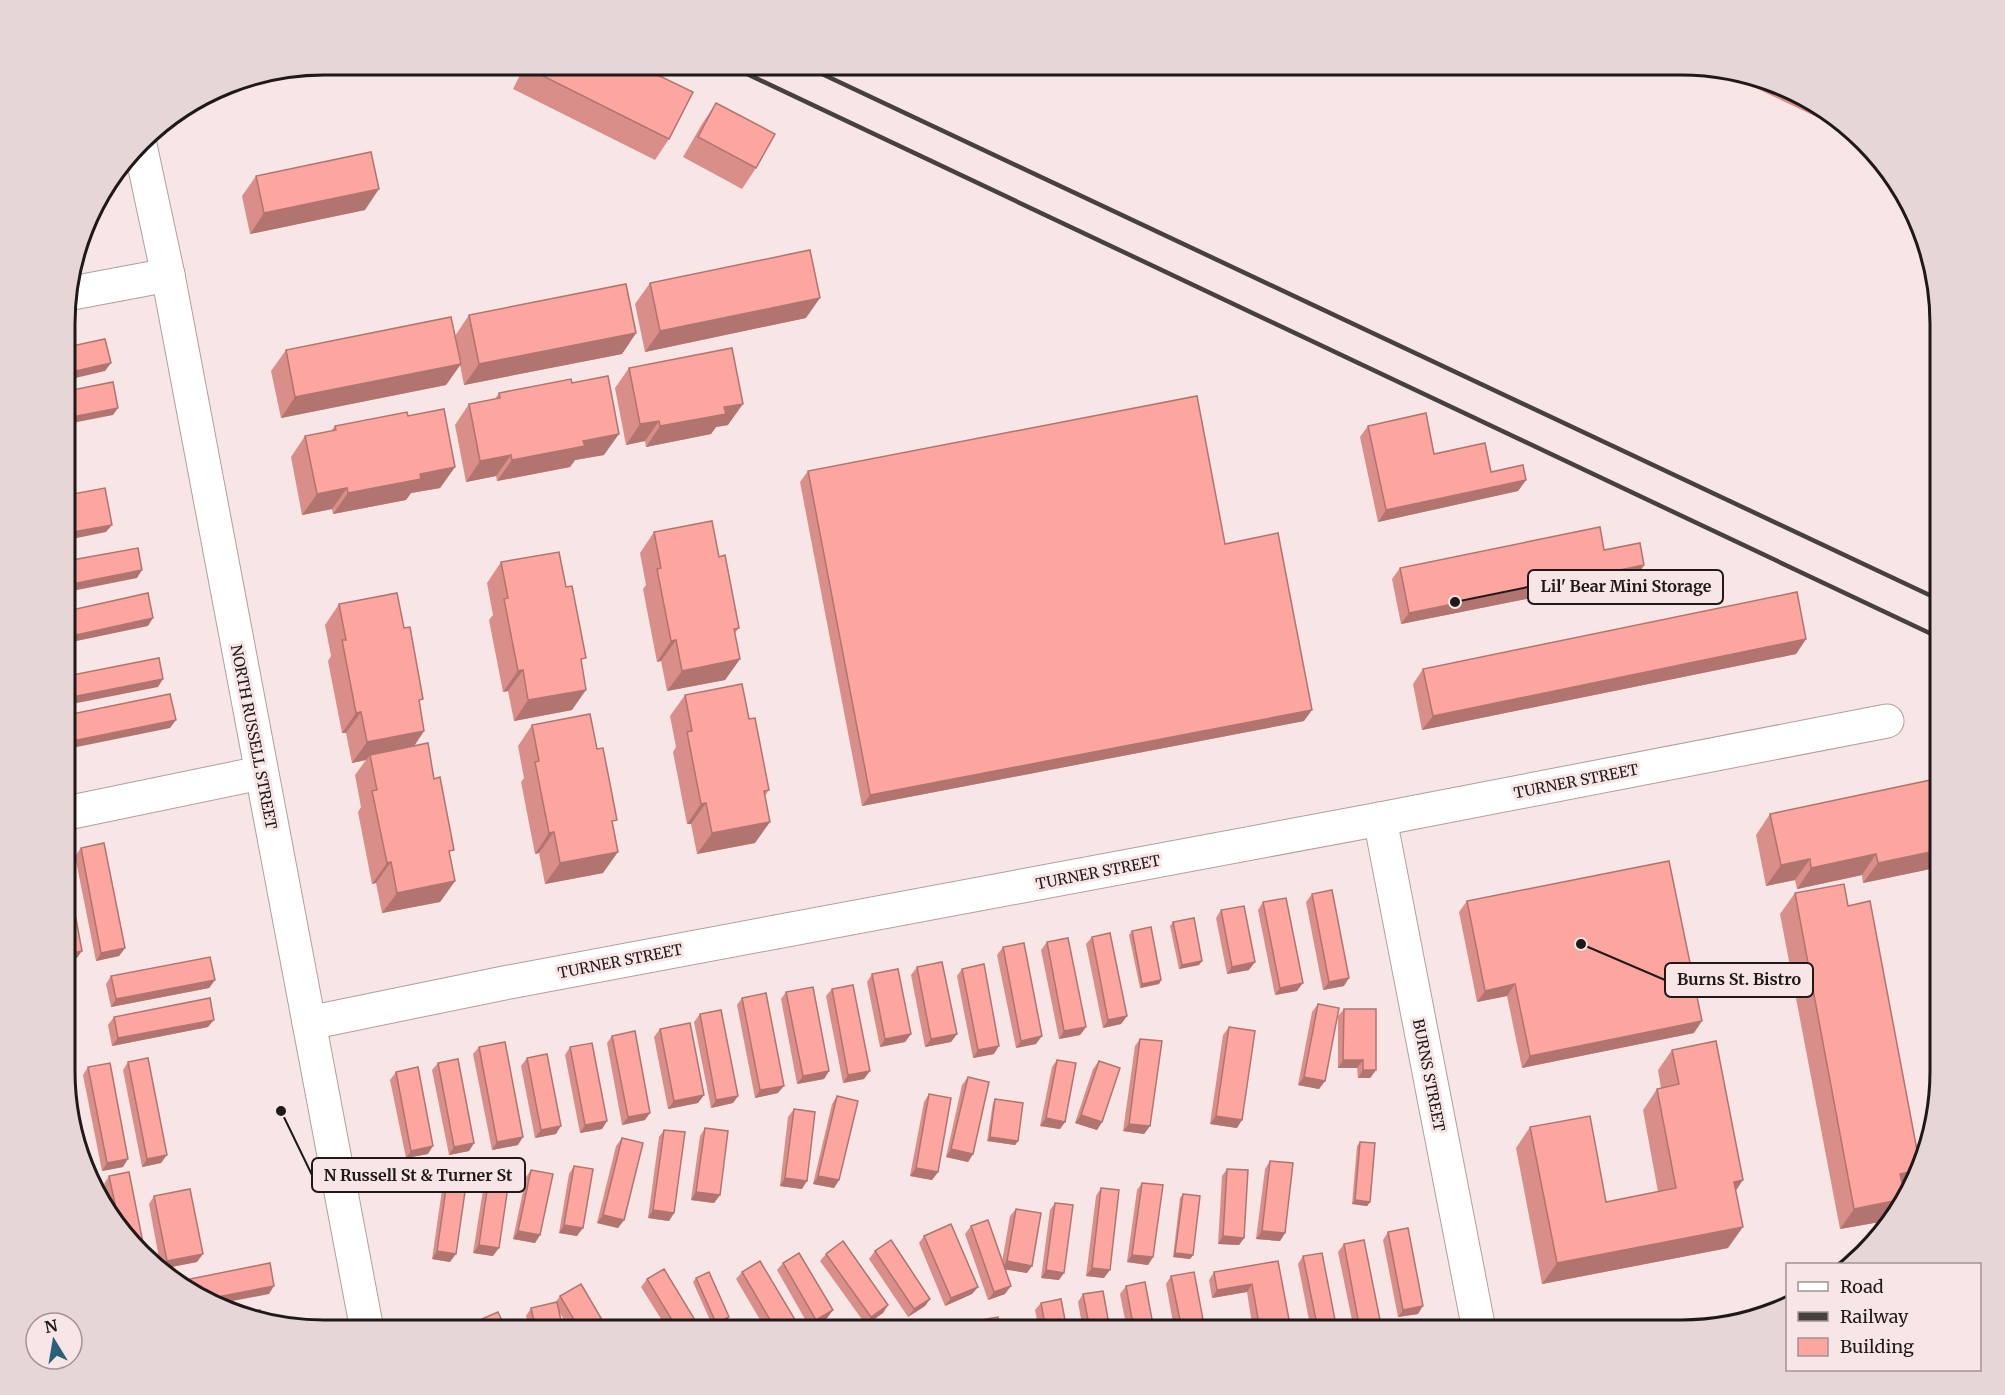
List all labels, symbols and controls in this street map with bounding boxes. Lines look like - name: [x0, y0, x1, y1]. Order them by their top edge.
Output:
- callout: Lil' Bear Mini Storage: [1528, 570, 1723, 604]
- text: Lil' Bear Mini Storage: [1541, 576, 1712, 596]
- street label: NORTH RUSSELL STREET: [227, 643, 281, 831]
- street label: TURNER STREET: [1512, 760, 1640, 802]
- street label: TURNER STREET: [1034, 851, 1162, 893]
- street label: TURNER STREET: [556, 940, 684, 982]
- callout: Burns St. Bistro: [1665, 963, 1813, 997]
- text: Burns St. Bistro: [1677, 969, 1801, 989]
- street label: BURNS STREET: [1409, 1017, 1449, 1134]
- callout: N Russell St & Turner St: [312, 1158, 525, 1192]
- text: N Russell St & Turner St: [324, 1165, 513, 1185]
- legend: [1786, 1263, 1981, 1371]
- text: Road: [1840, 1275, 1884, 1298]
- text: Railway: [1840, 1305, 1909, 1328]
- north arrow: [24, 1311, 84, 1371]
- text: N: [43, 1315, 60, 1337]
- text: Building: [1840, 1335, 1914, 1358]

